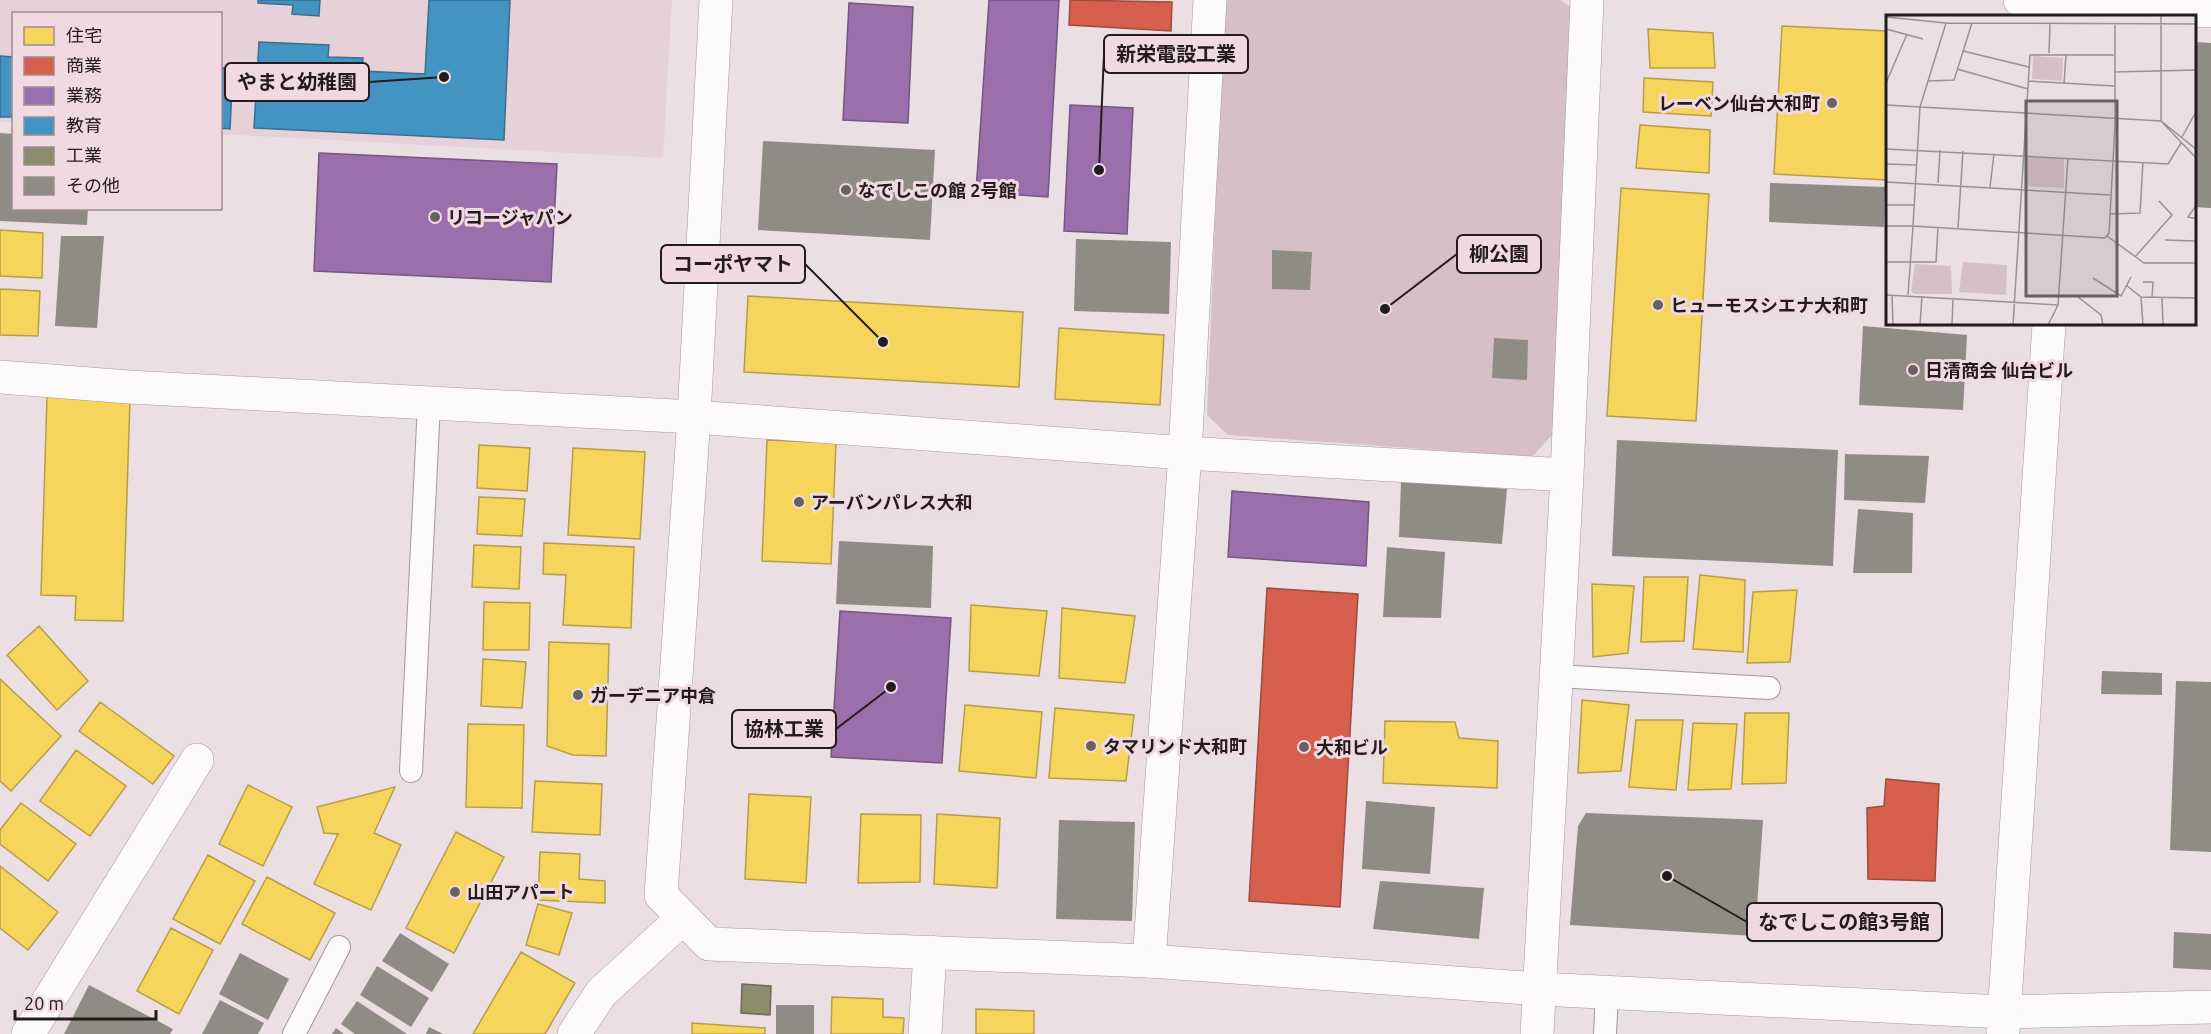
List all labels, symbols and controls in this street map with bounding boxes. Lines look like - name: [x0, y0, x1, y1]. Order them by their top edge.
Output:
- legend: [12, 12, 222, 210]
- inset map: [1886, 15, 2196, 326]
- text: 住宅: [66, 25, 102, 45]
- callout: 新栄電設工業: [1104, 35, 1248, 73]
- text: 新栄電設工業: [1116, 42, 1236, 65]
- text: 商業: [66, 55, 102, 75]
- callout: やまと幼稚園: [225, 63, 369, 101]
- text: やまと幼稚園: [237, 70, 357, 93]
- text: 業務: [66, 85, 102, 105]
- place label: レーベン仙台大和町: [1658, 93, 1820, 113]
- marker: レーベン仙台大和町: [1825, 96, 1839, 110]
- text: 教育: [66, 115, 102, 135]
- text: 工業: [66, 145, 102, 165]
- text: その他: [66, 175, 120, 195]
- place label: なでしこの館 2号館: [858, 180, 1016, 200]
- marker: なでしこの館 2号館: [839, 183, 853, 197]
- place label: リコージャパン: [447, 207, 573, 227]
- marker: リコージャパン: [428, 210, 442, 224]
- callout: 柳公園: [1457, 235, 1541, 273]
- text: 柳公園: [1469, 242, 1529, 265]
- callout: コーポヤマト: [661, 245, 805, 283]
- text: コーポヤマト: [673, 252, 793, 275]
- place label: ヒューモスシエナ大和町: [1670, 295, 1868, 315]
- marker: ヒューモスシエナ大和町: [1651, 298, 1665, 312]
- place label: 日清商会 仙台ビル: [1925, 360, 2073, 380]
- marker: 日清商会 仙台ビル: [1906, 363, 1920, 377]
- place label: アーバンパレス大和: [811, 492, 973, 512]
- marker: アーバンパレス大和: [792, 495, 806, 509]
- place label: ガーデニア中倉: [590, 685, 716, 705]
- marker: ガーデニア中倉: [571, 688, 585, 702]
- callout: 協林工業: [732, 710, 836, 748]
- text: 協林工業: [744, 717, 824, 740]
- place label: タマリンド大和町: [1103, 736, 1247, 756]
- place label: 大和ビル: [1316, 737, 1388, 757]
- marker: タマリンド大和町: [1084, 739, 1098, 753]
- marker: 大和ビル: [1297, 740, 1311, 754]
- place label: 山田アパート: [467, 882, 575, 902]
- marker: 山田アパート: [448, 885, 462, 899]
- callout: なでしこの館3号館: [1747, 903, 1942, 941]
- text: なでしこの館3号館: [1758, 910, 1930, 933]
- scale bar: [15, 983, 156, 1021]
- text: 20 m: [24, 993, 64, 1013]

